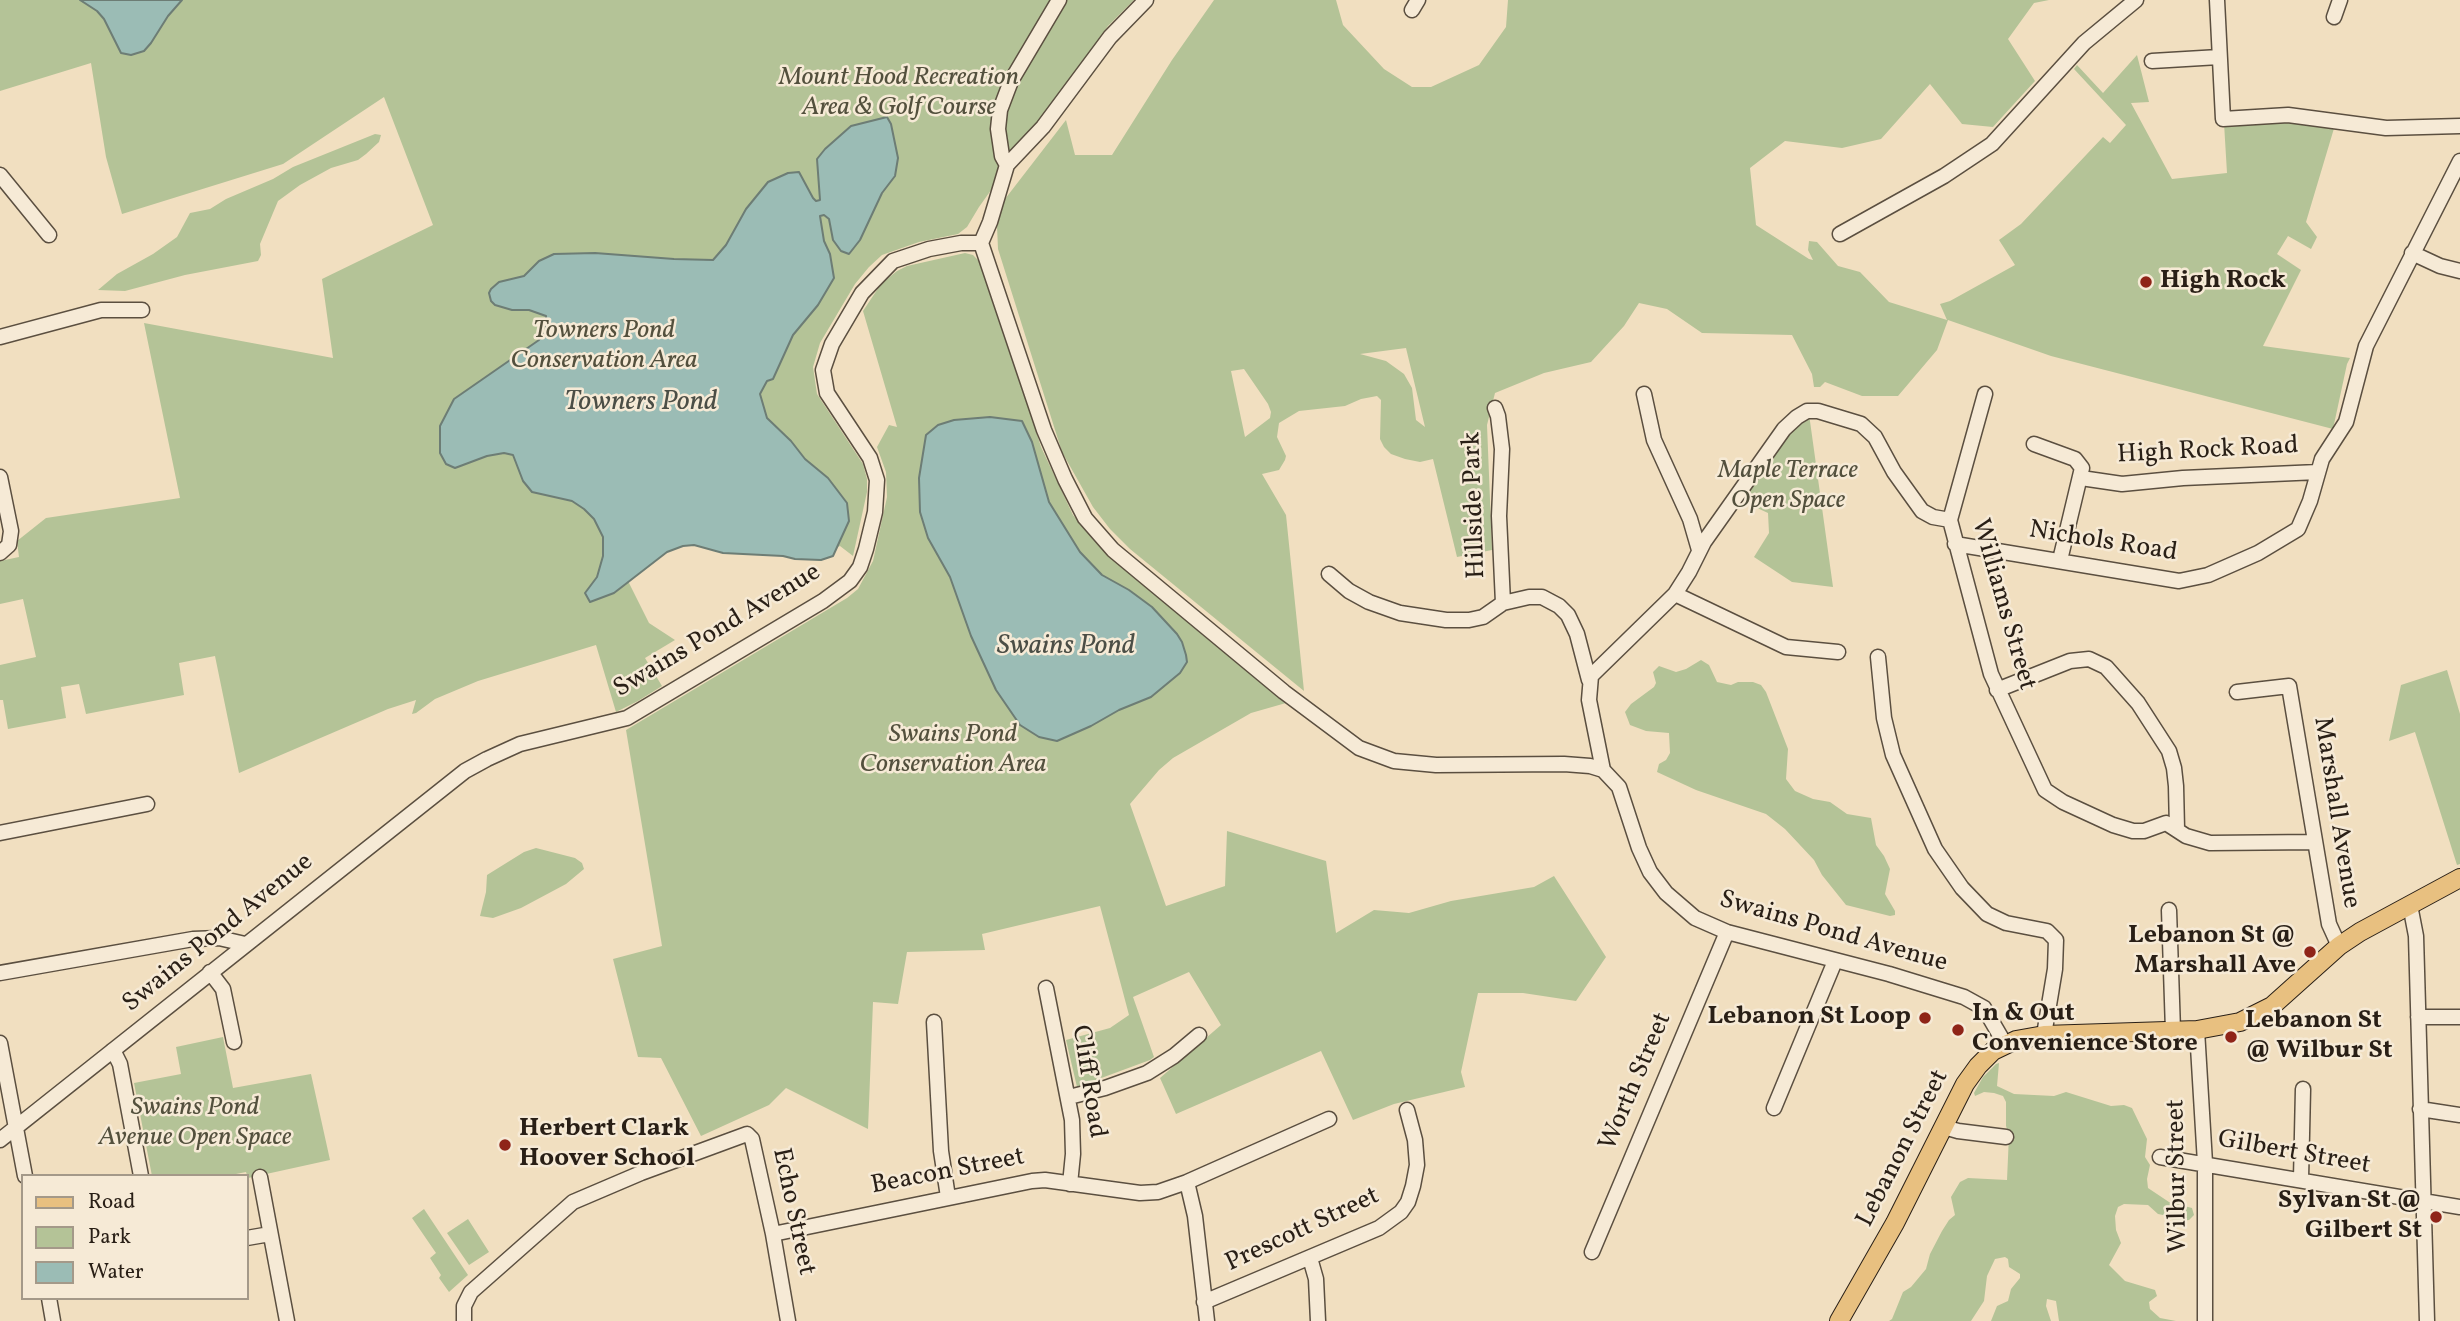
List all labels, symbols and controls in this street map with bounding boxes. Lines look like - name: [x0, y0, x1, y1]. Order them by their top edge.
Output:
- park label: Mount Hood Recreation Area & Golf Course: [779, 63, 1019, 124]
- place label: High Rock: [2160, 266, 2286, 298]
- marker: High Rock: [2138, 274, 2154, 290]
- park label: Towners Pond Conservation Area: [510, 316, 698, 378]
- water label: Towners Pond: [564, 387, 718, 421]
- street label: Hillside Park: [1458, 431, 1494, 579]
- street label: High Rock Road: [2117, 432, 2299, 472]
- park label: Maple Terrace Open Space: [1718, 456, 1858, 518]
- street label: Williams Street: [1963, 516, 2041, 694]
- street label: Nichols Road: [2026, 516, 2180, 570]
- street label: Swains Pond Avenue: [609, 558, 827, 706]
- water label: Swains Pond: [997, 631, 1135, 665]
- street label: Marshall Avenue: [2304, 715, 2366, 911]
- park label: Swains Pond Conservation Area: [859, 720, 1047, 782]
- street label: Swains Pond Avenue: [117, 848, 321, 1020]
- street label: Swains Pond Avenue: [1715, 885, 1951, 981]
- place label: Lebanon St @ Marshall Ave: [2128, 921, 2296, 982]
- marker: Lebanon St @ Marshall Ave: [2302, 944, 2318, 960]
- place label: In & Out Convenience Store: [1972, 999, 2198, 1060]
- place label: Lebanon St Loop: [1707, 1002, 1911, 1034]
- place label: Lebanon St @ Wilbur St: [2245, 1006, 2393, 1068]
- street label: Worth Street: [1594, 1008, 1680, 1156]
- marker: Lebanon St Loop: [1917, 1010, 1933, 1026]
- marker: In & Out Convenience Store: [1950, 1022, 1966, 1038]
- street label: Cliff Road: [1063, 1023, 1111, 1141]
- marker: Lebanon St @ Wilbur St: [2223, 1029, 2239, 1045]
- street label: Lebanon Street: [1851, 1065, 1957, 1233]
- park label: Swains Pond Avenue Open Space: [99, 1093, 291, 1154]
- street label: Wilbur Street: [2162, 1099, 2196, 1253]
- place label: Herbert Clark Hoover School: [519, 1114, 695, 1176]
- street label: Gilbert Street: [2215, 1125, 2373, 1183]
- marker: Herbert Clark Hoover School: [497, 1137, 513, 1153]
- street label: Beacon Street: [869, 1143, 1027, 1203]
- street label: Echo Street: [763, 1146, 821, 1278]
- legend: [21, 1174, 248, 1300]
- street label: Prescott Street: [1221, 1182, 1385, 1280]
- place label: Sylvan St @ Gilbert St: [2278, 1186, 2422, 1248]
- text: Road: [88, 1188, 135, 1217]
- marker: Sylvan St @ Gilbert St: [2428, 1209, 2444, 1225]
- text: Park: [88, 1223, 131, 1252]
- text: Water: [88, 1258, 144, 1287]

